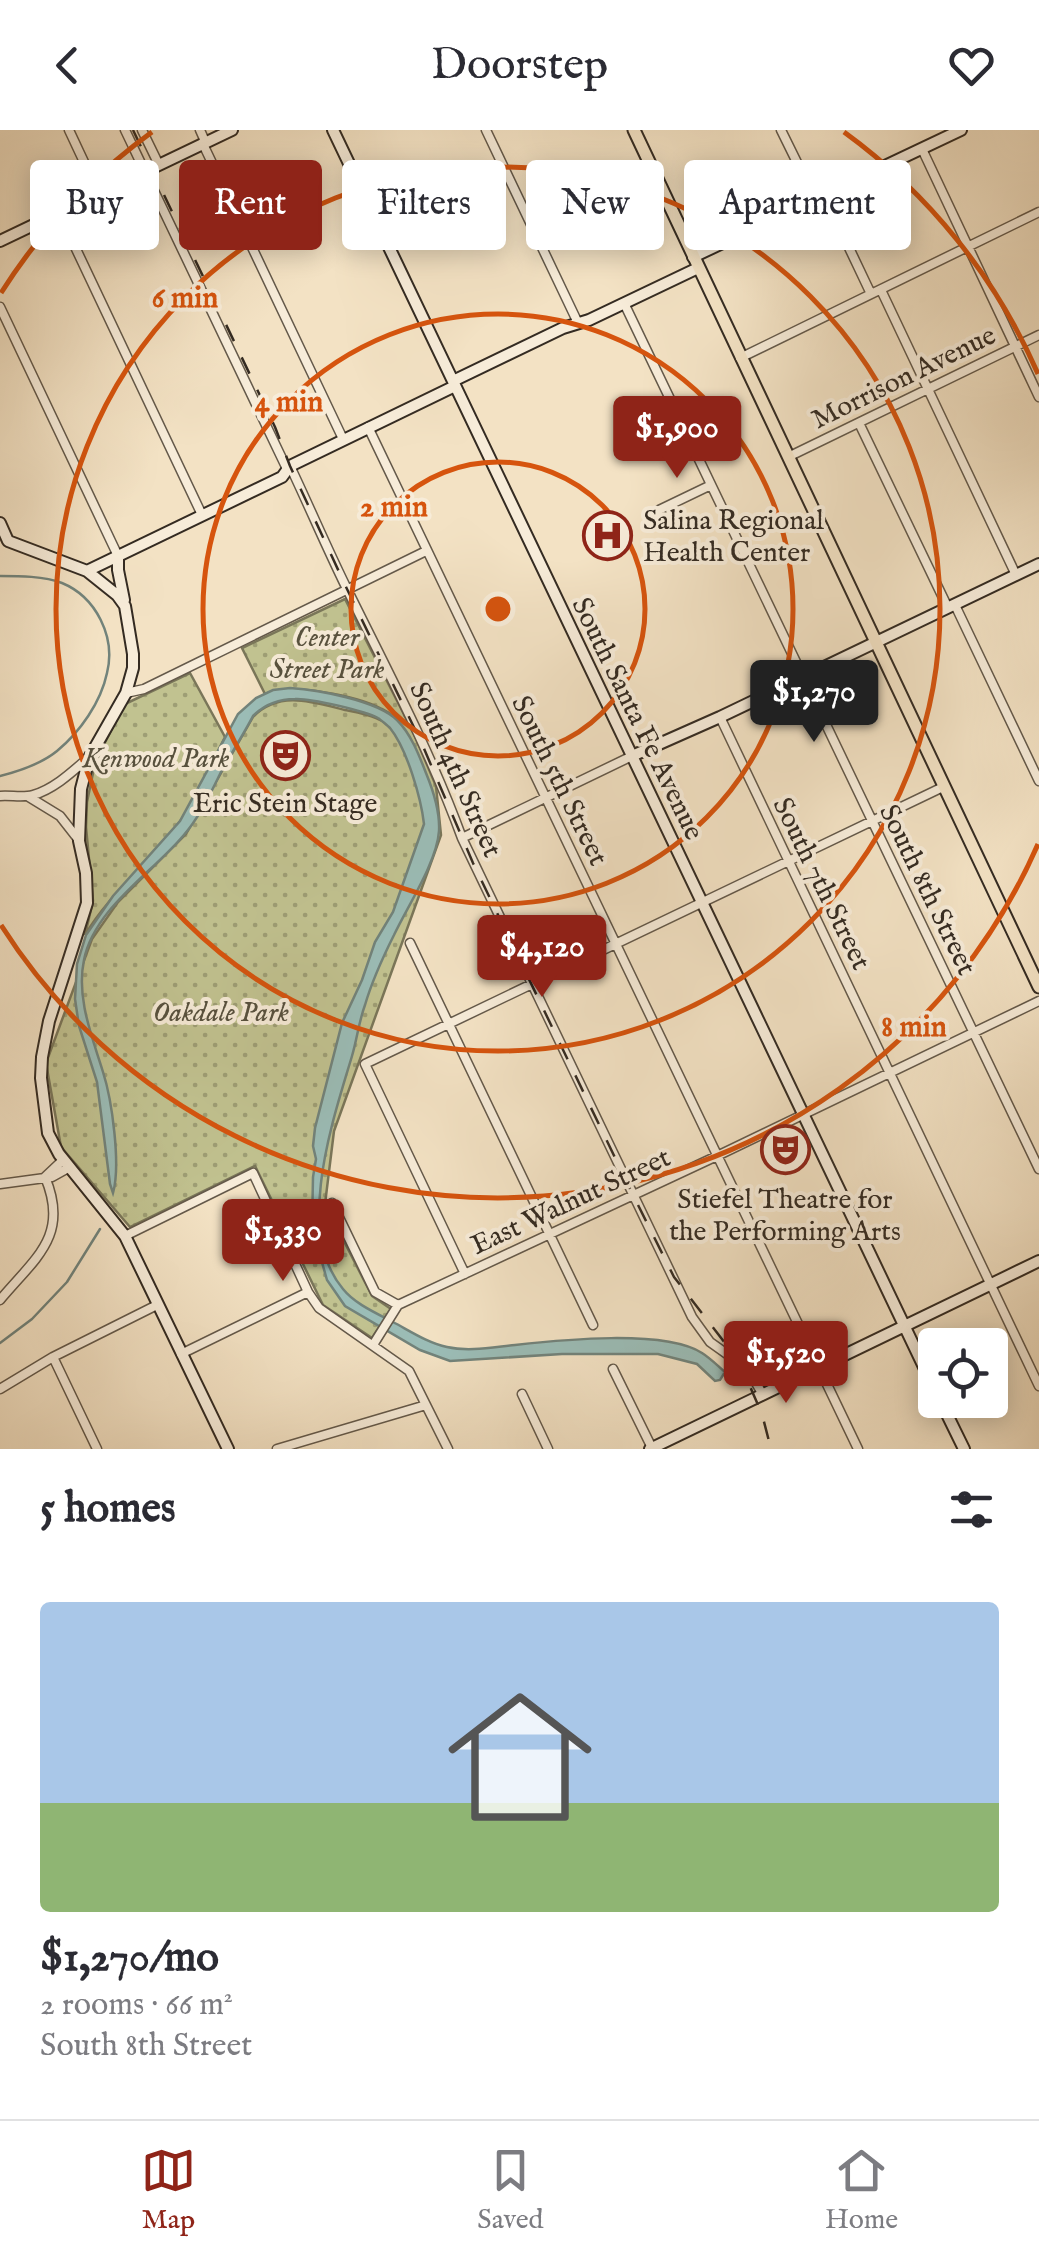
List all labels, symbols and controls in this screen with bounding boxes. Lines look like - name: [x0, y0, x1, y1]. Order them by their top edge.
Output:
- text: Doorstep: [431, 37, 608, 94]
- icon: back: [40, 38, 95, 93]
- icon: heart: [944, 38, 999, 93]
- chip: Buy: [30, 160, 159, 250]
- chip: Rent: [179, 160, 322, 250]
- chip: Filters: [342, 160, 506, 250]
- chip: New: [526, 160, 664, 250]
- chip: Apartment: [684, 160, 911, 250]
- text: 6 min: [152, 280, 218, 318]
- street label: Morrison Avenue: [806, 319, 1002, 438]
- text: 4 min: [255, 384, 323, 422]
- pin: $1,900: [596, 396, 758, 481]
- text: $1,900: [635, 408, 719, 449]
- text: 2 min: [360, 489, 428, 527]
- place label: Salina Regional Health Center: [643, 504, 824, 571]
- hospital icon: Salina Regional Health Center: [582, 509, 634, 561]
- centre of rings: [480, 591, 516, 627]
- street label: South Santa Fe Avenue: [563, 592, 711, 846]
- park label: Center Street Park: [270, 621, 384, 688]
- pin: $1,270: [733, 660, 895, 745]
- text: $1,270: [772, 672, 856, 713]
- street label: South 4th Street: [400, 677, 509, 864]
- street label: South 5th Street: [503, 690, 615, 872]
- theatre icon: Eric Stein Stage: [259, 729, 311, 781]
- park label: Kenwood Park: [81, 742, 230, 777]
- place label: Eric Stein Stage: [193, 787, 377, 822]
- street label: South 7th Street: [764, 792, 878, 976]
- street label: South 8th Street: [870, 799, 983, 982]
- pin: $4,120: [461, 915, 623, 1000]
- text: $4,120: [499, 927, 585, 968]
- park label: Oakdale Park: [153, 996, 289, 1031]
- text: 8 min: [881, 1009, 947, 1047]
- theatre icon: Stiefel Theatre for the Performing Arts: [759, 1124, 811, 1176]
- street label: East Walnut Street: [466, 1141, 677, 1264]
- place label: Stiefel Theatre for the Performing Arts: [669, 1183, 901, 1250]
- pin: $1,330: [202, 1199, 364, 1284]
- text: $1,330: [244, 1211, 322, 1252]
- pin: $1,520: [705, 1321, 867, 1406]
- map controls: [918, 1328, 1008, 1418]
- button: locate: [918, 1328, 1008, 1418]
- text: $1,520: [746, 1333, 826, 1374]
- icon: filters: [944, 1482, 999, 1537]
- text: 5 homes: [40, 1483, 176, 1536]
- icon: home: [430, 1667, 610, 1847]
- text: $1,270/mo: [40, 1932, 219, 1985]
- text: 2 rooms · 66 m²: [40, 1985, 233, 2026]
- text: South 8th Street: [40, 2026, 252, 2067]
- tab: Map: [141, 2143, 196, 2238]
- tab: Saved: [477, 2143, 544, 2238]
- tab: Home: [825, 2143, 898, 2238]

